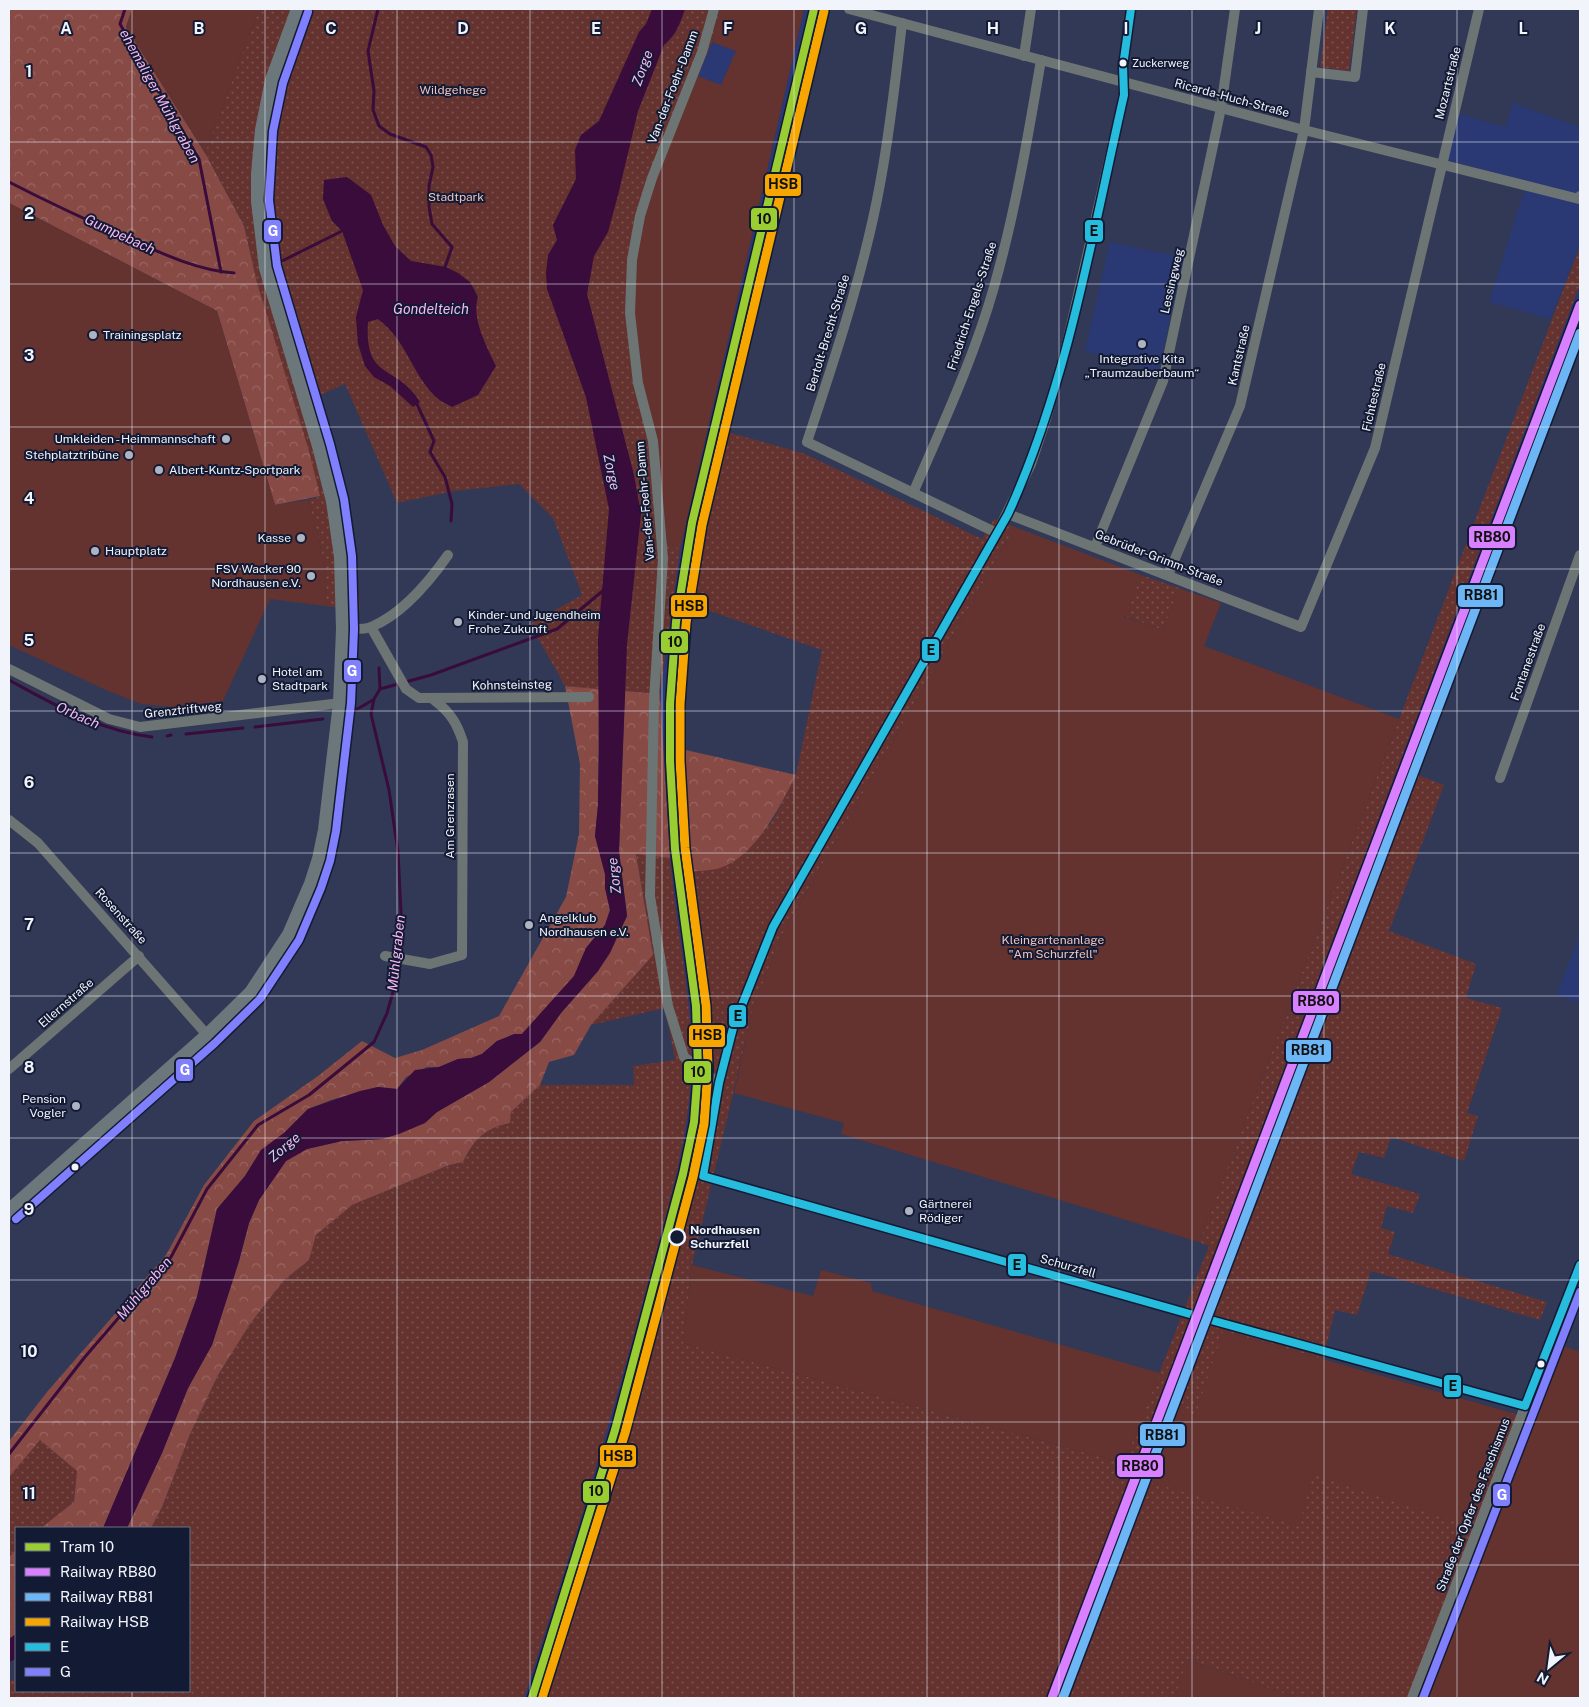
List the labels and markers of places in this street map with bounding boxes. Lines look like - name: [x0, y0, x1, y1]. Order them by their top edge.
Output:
- place label: Zuckerweg: [1132, 57, 1190, 69]
- marker: Zuckerweg: [1118, 58, 1128, 68]
- place label: Trainingsplatz: [103, 328, 182, 342]
- marker: Trainingsplatz: [87, 329, 99, 341]
- marker: Integrative Kita „Traumzauberbaum“: [1136, 338, 1148, 350]
- place label: Integrative Kita „Traumzauberbaum“: [1085, 352, 1199, 380]
- place label: Umkleiden - Heimmannschaft: [54, 432, 216, 446]
- marker: Umkleiden - Heimmannschaft: [220, 433, 232, 445]
- place label: Stehplatztribüne: [25, 448, 119, 462]
- marker: Stehplatztribüne: [123, 449, 135, 461]
- place label: Albert-Kuntz-Sportpark: [169, 463, 301, 477]
- marker: Albert-Kuntz-Sportpark: [153, 464, 165, 476]
- place label: Kasse: [257, 531, 291, 545]
- marker: Kasse: [295, 532, 307, 544]
- place label: Hauptplatz: [105, 544, 167, 558]
- marker: Hauptplatz: [89, 545, 101, 557]
- place label: FSV Wacker 90 Nordhausen e.V.: [211, 562, 301, 590]
- marker: FSV Wacker 90 Nordhausen e.V.: [305, 570, 317, 582]
- place label: Kinder- und Jugendheim Frohe Zukunft: [468, 608, 601, 636]
- marker: Kinder- und Jugendheim Frohe Zukunft: [452, 616, 464, 628]
- place label: Hotel am Stadtpark: [272, 665, 328, 693]
- marker: Hotel am Stadtpark: [256, 673, 268, 685]
- place label: Angelklub Nordhausen e.V.: [539, 911, 629, 939]
- marker: Angelklub Nordhausen e.V.: [523, 919, 535, 931]
- place label: Pension Vogler: [22, 1092, 66, 1120]
- marker: Pension Vogler: [70, 1100, 82, 1112]
- unlabelled marker: [70, 1162, 80, 1172]
- place label: Gärtnerei Rödiger: [919, 1197, 972, 1225]
- marker: Gärtnerei Rödiger: [903, 1205, 915, 1217]
- place label: Nordhausen Schurzfell: [690, 1223, 760, 1251]
- marker: Nordhausen Schurzfell: [668, 1228, 686, 1246]
- unlabelled marker: [1536, 1359, 1546, 1369]

